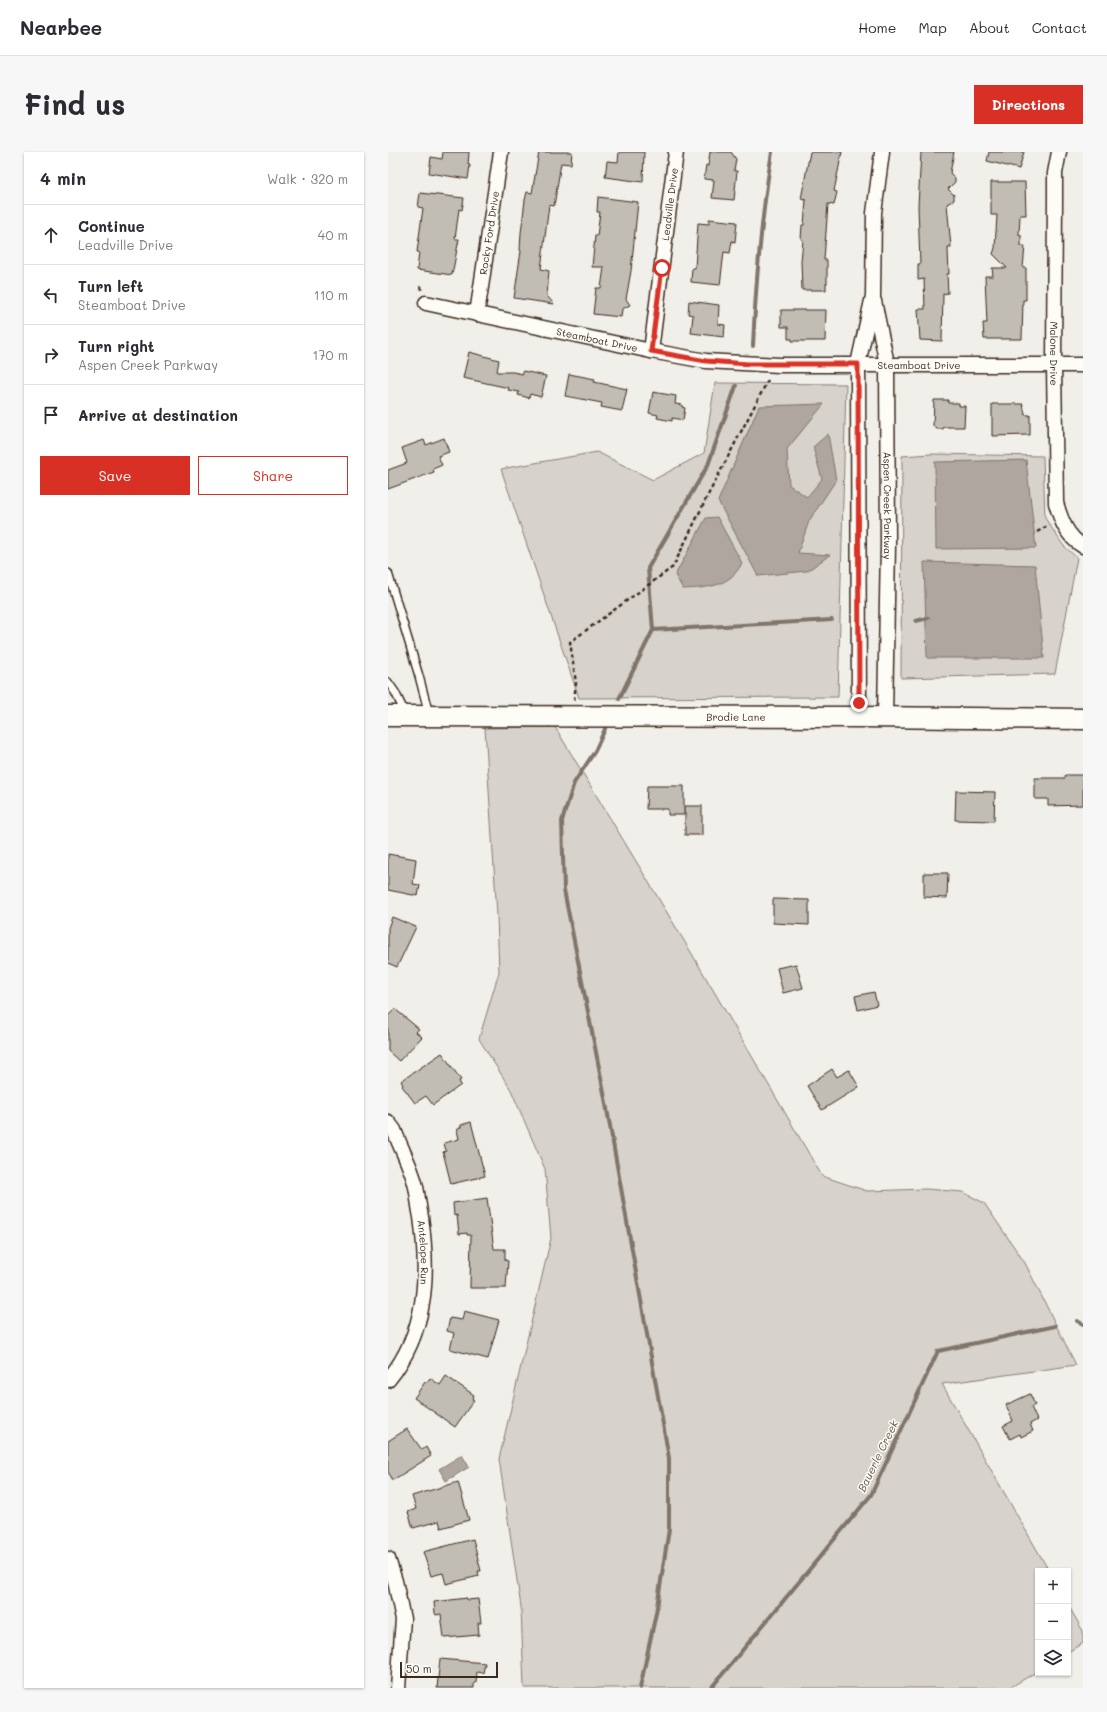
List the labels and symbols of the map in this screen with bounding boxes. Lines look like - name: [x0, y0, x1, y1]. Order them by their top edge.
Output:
- street label: Leadville Drive: [658, 167, 681, 241]
- street label: Rocky Ford Drive: [476, 190, 502, 276]
- route start: [653, 259, 671, 277]
- street label: Malone Drive: [1047, 322, 1061, 386]
- street label: Steamboat Drive: [555, 324, 639, 355]
- street label: Steamboat Drive: [877, 358, 960, 372]
- street label: Aspen Creek Parkway: [880, 452, 895, 560]
- route end: [850, 694, 868, 712]
- street label: Brodie Lane: [706, 710, 766, 724]
- street label: Antelope Run: [414, 1219, 432, 1285]
- water label: Bauerle Creek: [854, 1417, 901, 1494]
- scale bar: [400, 1660, 498, 1679]

